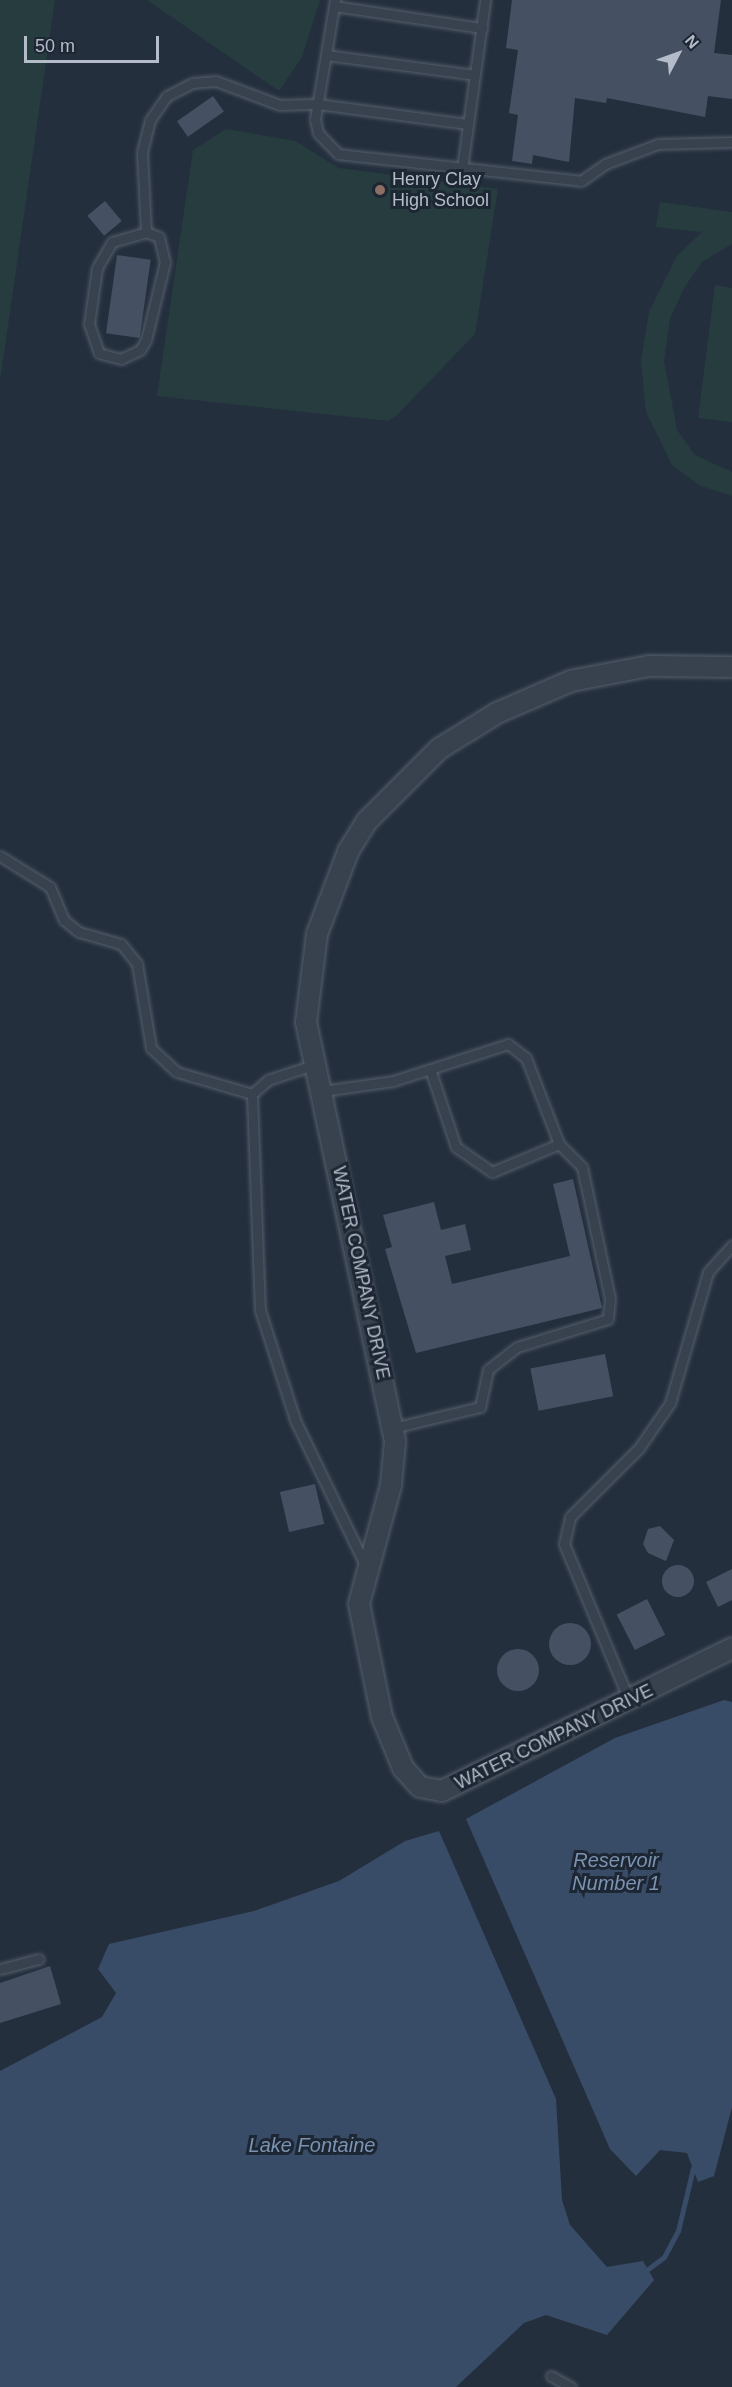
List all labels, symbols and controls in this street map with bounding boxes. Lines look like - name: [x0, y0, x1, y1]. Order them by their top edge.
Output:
- scale bar: [27, 24, 162, 62]
- north arrow: [648, 24, 708, 84]
- text: N: [682, 32, 702, 52]
- text: 50 m: [35, 36, 75, 56]
- place label: Henry Clay High School: [392, 169, 489, 212]
- marker: Henry Clay High School: [373, 183, 387, 197]
- street label: WATER COMPANY DRIVE: [328, 1164, 394, 1382]
- street label: WATER COMPANY DRIVE: [451, 1680, 657, 1794]
- water label: Reservoir Number 1: [572, 1848, 660, 1895]
- water label: Lake Fontaine: [249, 2133, 375, 2157]

